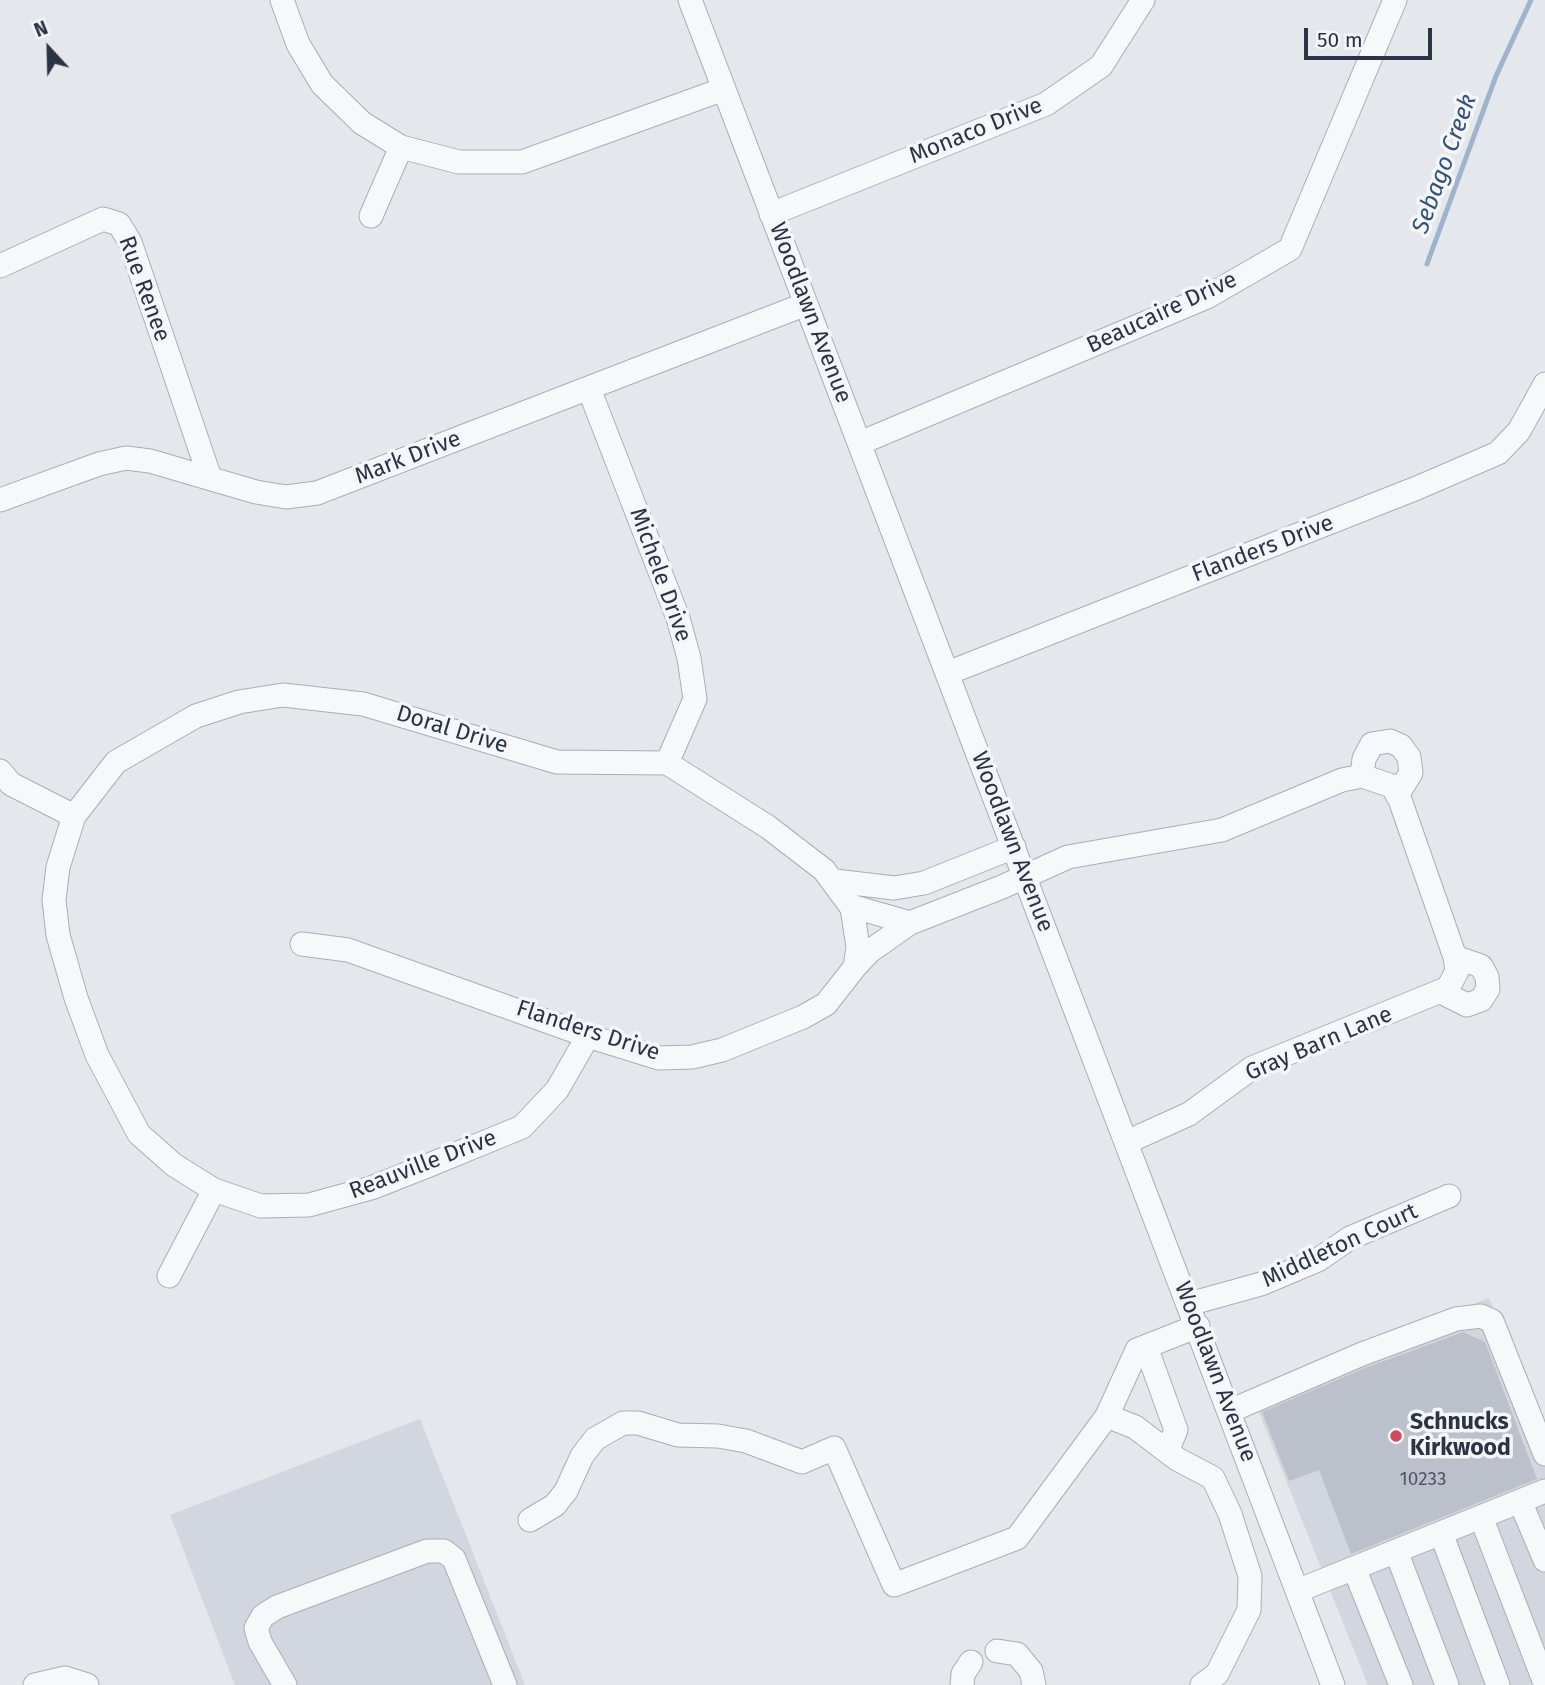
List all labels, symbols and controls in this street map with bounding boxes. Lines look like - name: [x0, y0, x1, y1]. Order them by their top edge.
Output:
- north arrow: [14, 14, 84, 84]
- scale bar: [1307, 14, 1435, 58]
- text: N: [31, 16, 51, 42]
- text: 50 m: [1317, 27, 1363, 53]
- water label: Sebago Creek: [1406, 90, 1484, 238]
- street label: Monaco Drive: [905, 92, 1047, 170]
- street label: Woodlawn Avenue: [763, 219, 857, 407]
- street label: Rue Renee: [112, 232, 176, 346]
- street label: Beaucaire Drive: [1082, 266, 1242, 360]
- street label: Mark Drive: [351, 425, 465, 491]
- street label: Michele Drive: [623, 504, 697, 646]
- street label: Flanders Drive: [1188, 509, 1338, 589]
- street label: Doral Drive: [393, 700, 511, 760]
- street label: Woodlawn Avenue: [965, 748, 1059, 936]
- street label: Flanders Drive: [513, 995, 663, 1067]
- street label: Gray Barn Lane: [1241, 1001, 1397, 1087]
- street label: Reauville Drive: [345, 1124, 501, 1206]
- street label: Middleton Court: [1258, 1198, 1422, 1294]
- street label: Woodlawn Avenue: [1168, 1278, 1262, 1466]
- place label: Schnucks Kirkwood: [1410, 1409, 1511, 1463]
- marker: Schnucks Kirkwood: [1388, 1428, 1404, 1444]
- house number: 10233: [1400, 1469, 1446, 1491]

